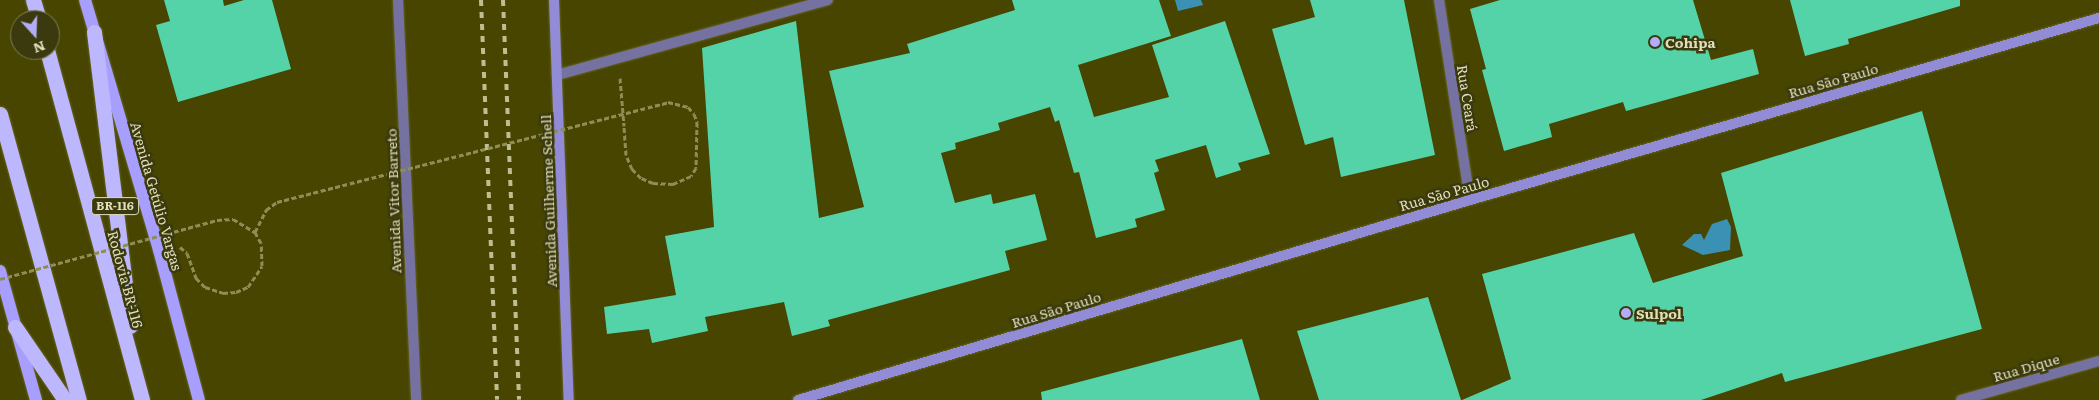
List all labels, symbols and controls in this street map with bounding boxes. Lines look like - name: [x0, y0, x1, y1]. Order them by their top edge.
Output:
- north arrow: [10, 10, 60, 60]
- place label: Cohipa: [1665, 34, 1716, 50]
- marker: Cohipa: [1649, 36, 1661, 48]
- text: N: [31, 37, 49, 60]
- street label: Rua São Paulo: [1786, 59, 1880, 101]
- street label: Rua Ceará: [1454, 63, 1482, 133]
- street label: Avenida Guilherme Schell: [537, 114, 559, 288]
- street label: Avenida Getúlio Vargas: [128, 120, 186, 272]
- street label: Avenida Vitor Barreto: [382, 128, 404, 274]
- street label: Rua São Paulo: [1397, 172, 1491, 214]
- road number: BR-116: [90, 197, 140, 216]
- street label: Rodovia BR-116: [105, 228, 147, 330]
- street label: Rua São Paulo: [1009, 287, 1103, 331]
- place label: Sulpol: [1636, 305, 1682, 321]
- marker: Sulpol: [1620, 307, 1632, 319]
- street label: Rua Dique: [1991, 349, 2061, 385]

